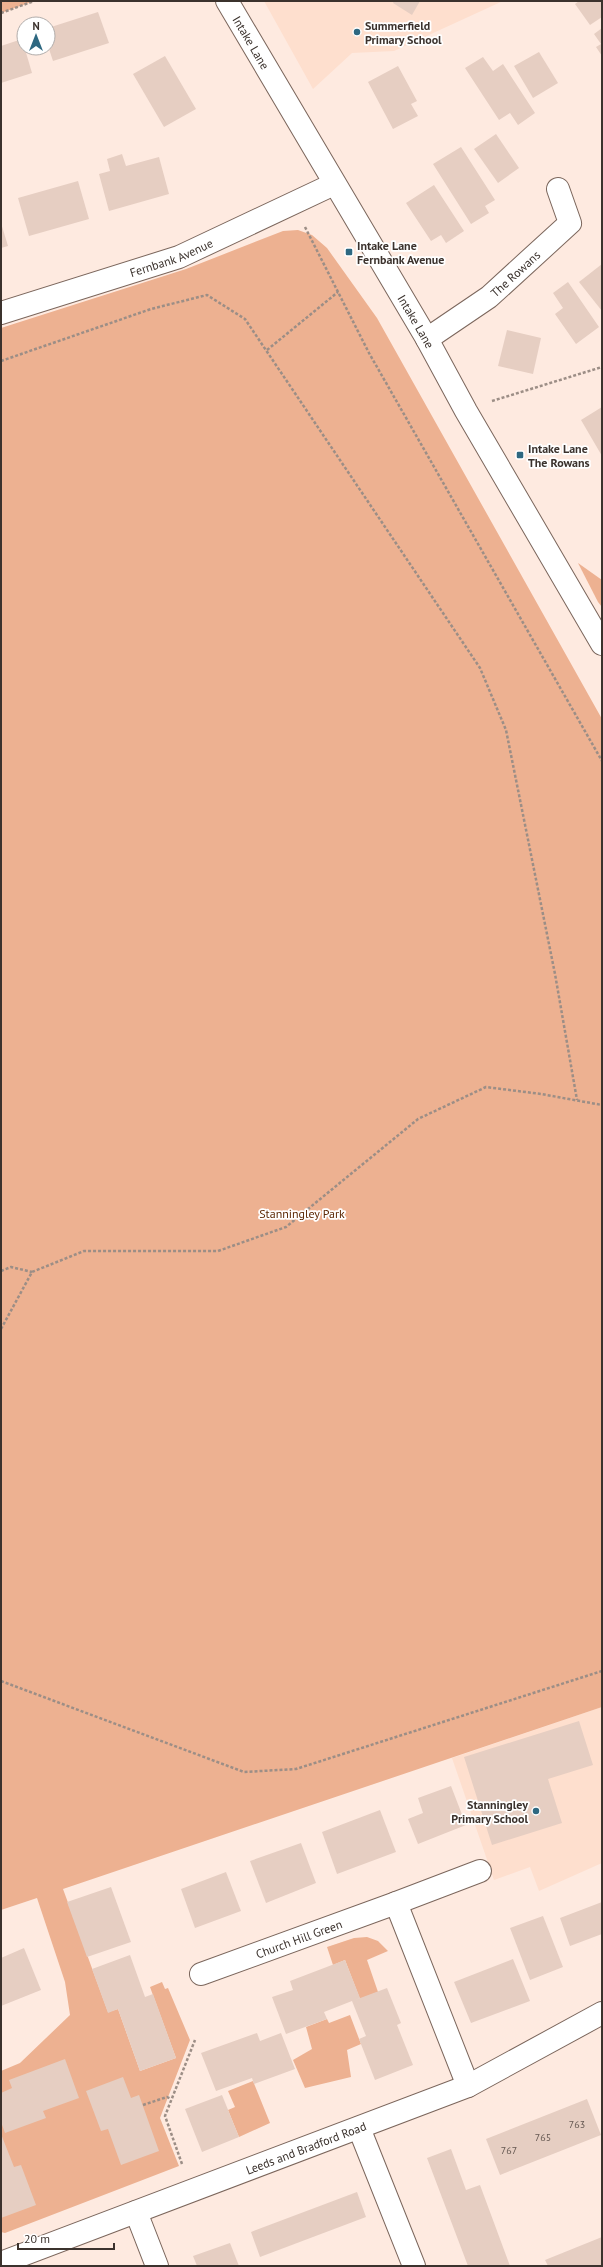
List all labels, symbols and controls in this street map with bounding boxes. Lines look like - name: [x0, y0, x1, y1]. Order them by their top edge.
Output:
- street label: Intake Lane: [230, 13, 273, 72]
- north arrow: [16, 16, 56, 56]
- place label: Summerfield Primary School: [365, 18, 442, 47]
- text: N: [32, 19, 40, 33]
- marker: Summerfield Primary School: [352, 27, 362, 37]
- street label: Fernbank Avenue: [128, 235, 215, 280]
- place label: Intake Lane Fernbank Avenue: [357, 238, 444, 267]
- marker: Intake Lane Fernbank Avenue: [344, 247, 354, 257]
- street label: The Rowans: [487, 247, 543, 300]
- street label: Intake Lane: [395, 292, 438, 351]
- place label: Intake Lane The Rowans: [528, 441, 590, 470]
- marker: Intake Lane The Rowans: [515, 450, 525, 460]
- park label: Stanningley Park: [259, 1206, 345, 1221]
- place label: Stanningley Primary School: [451, 1797, 528, 1826]
- marker: Stanningley Primary School: [531, 1806, 541, 1816]
- street label: Church Hill Green: [253, 1916, 344, 1961]
- street label: Leeds and Bradford Road: [244, 2118, 368, 2177]
- house number: 763: [569, 2118, 585, 2131]
- house number: 765: [535, 2131, 551, 2144]
- house number: 767: [501, 2144, 517, 2157]
- scale bar: [18, 2225, 114, 2251]
- text: 20 m: [24, 2231, 50, 2246]

